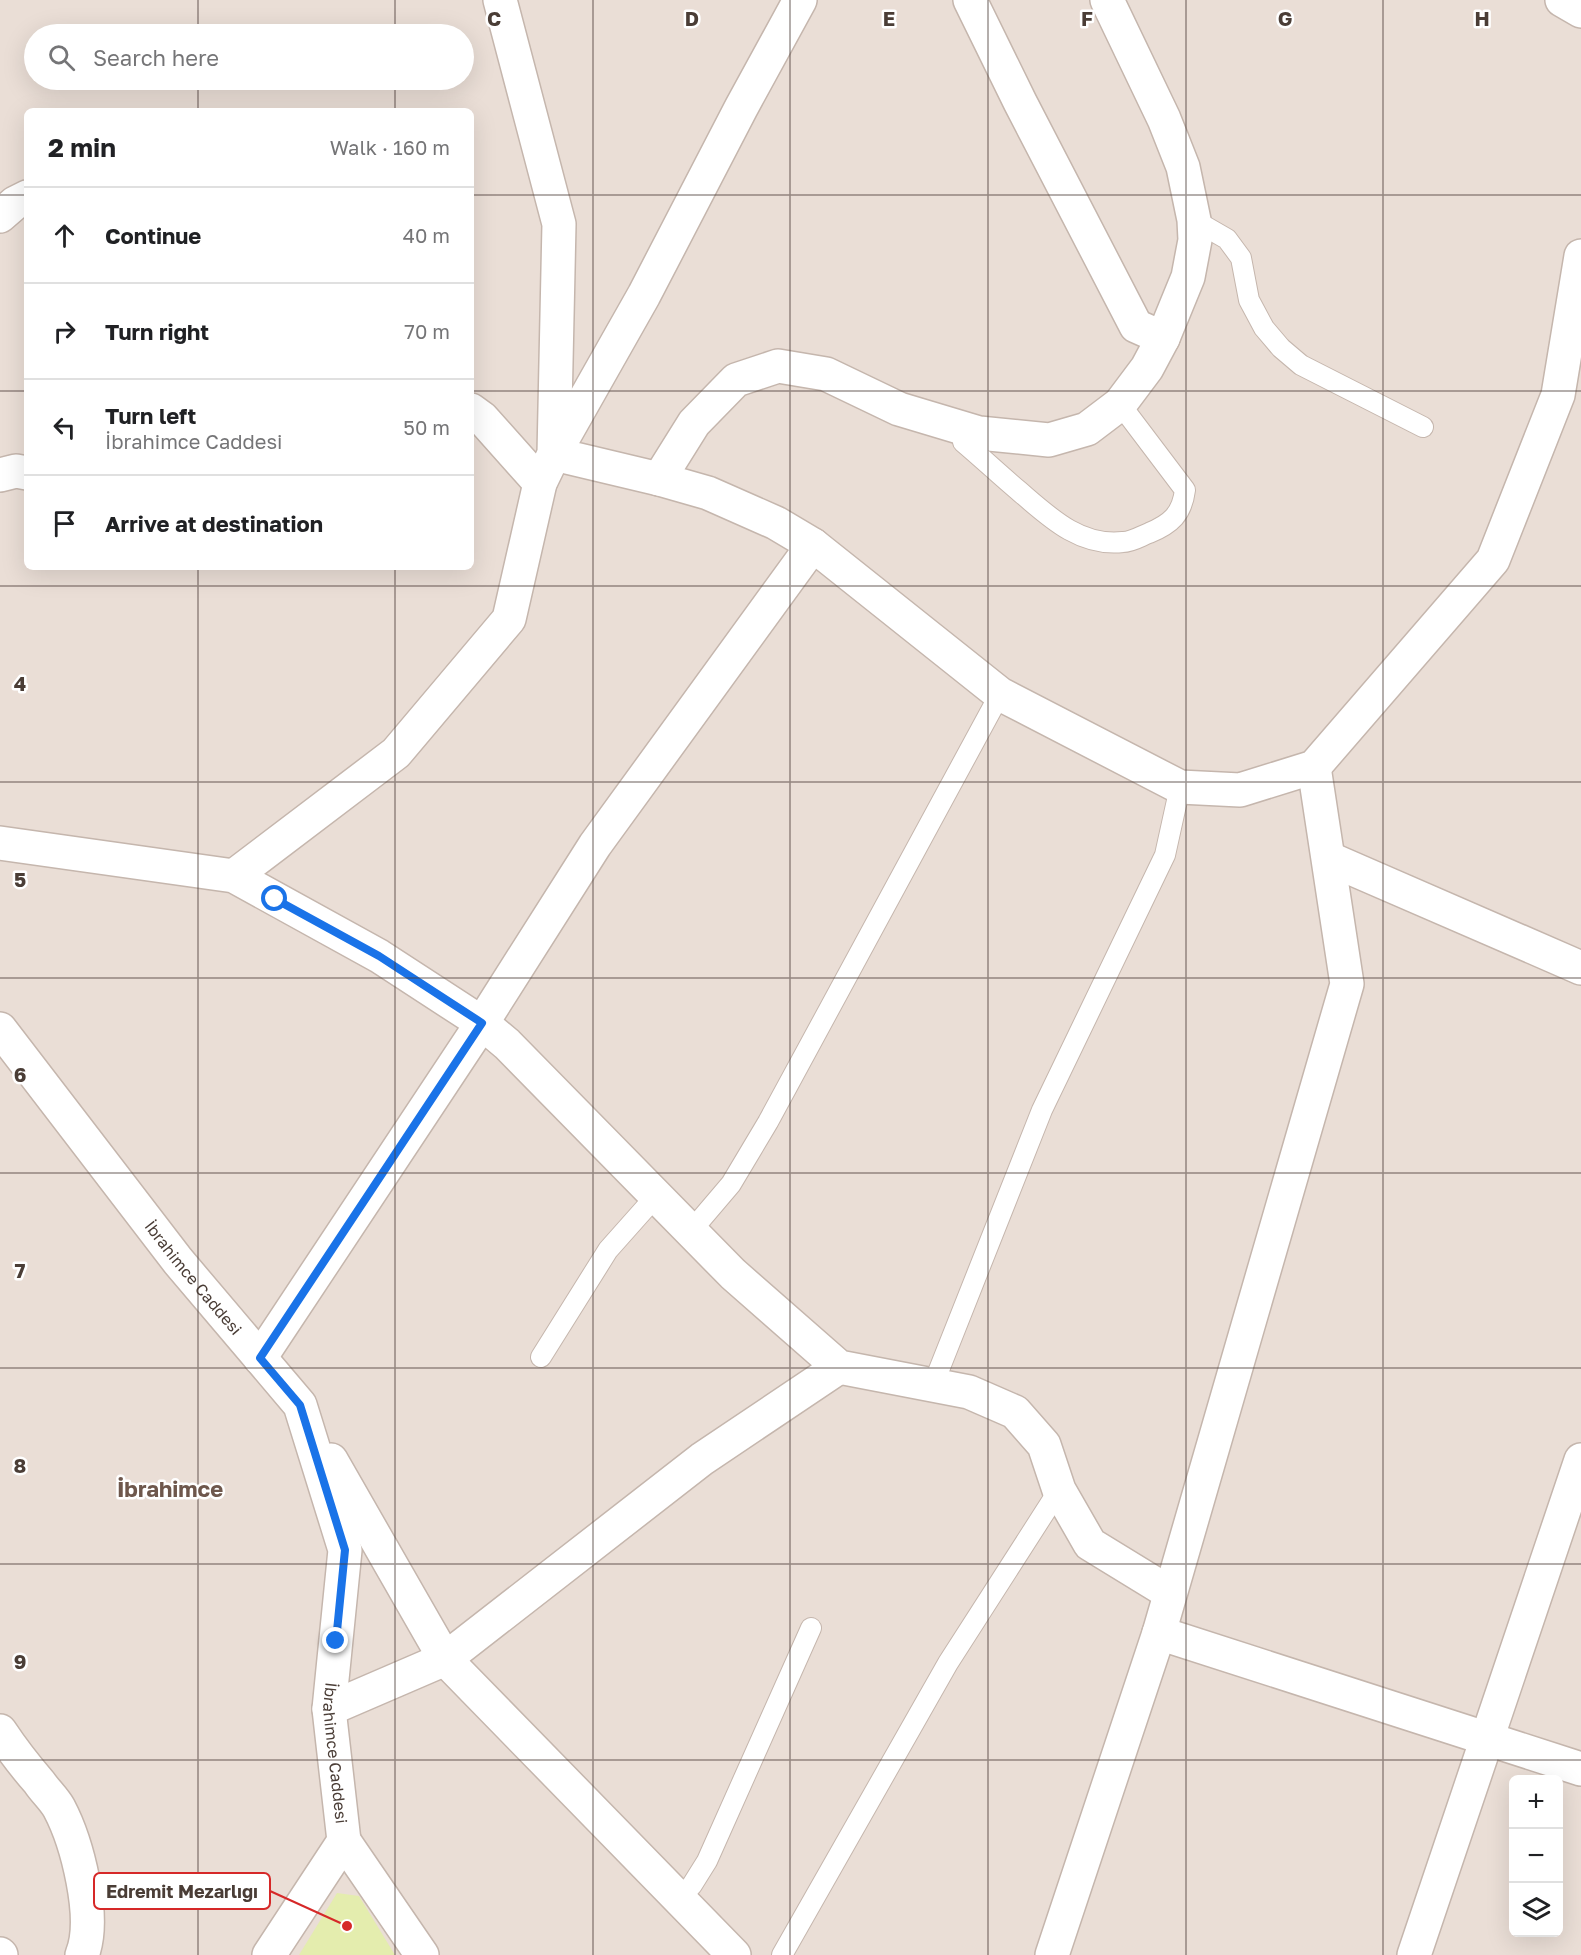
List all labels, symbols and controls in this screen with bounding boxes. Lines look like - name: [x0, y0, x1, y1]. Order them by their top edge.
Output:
- text: C: [487, 6, 501, 30]
- text: D: [685, 6, 699, 30]
- text: E: [883, 6, 895, 30]
- text: F: [1081, 6, 1093, 30]
- text: G: [1278, 6, 1292, 30]
- text: H: [1474, 6, 1490, 30]
- search box: [24, 24, 474, 90]
- icon: search: [45, 41, 78, 74]
- text: Search here: [93, 44, 219, 71]
- text: 2 min: [48, 132, 116, 163]
- text: Walk · 160 m: [330, 135, 450, 159]
- icon: ahead: [48, 219, 81, 252]
- text: Continue: [105, 222, 201, 249]
- text: 40 m: [403, 223, 450, 247]
- icon: right: [48, 315, 81, 348]
- text: Turn right: [105, 318, 209, 345]
- text: 70 m: [404, 319, 450, 343]
- text: Turn left: [105, 402, 196, 429]
- icon: left: [48, 411, 81, 444]
- text: 50 m: [403, 415, 450, 439]
- text: İbrahimce Caddesi: [105, 429, 282, 453]
- icon: arrive: [48, 507, 81, 540]
- text: Arrive at destination: [105, 510, 323, 537]
- text: 4: [14, 671, 26, 695]
- text: 5: [14, 867, 26, 891]
- route start: [261, 885, 287, 911]
- text: 6: [14, 1062, 26, 1086]
- street label: İbrahimce Caddesi: [141, 1216, 246, 1339]
- text: 7: [15, 1258, 26, 1282]
- text: 8: [14, 1453, 26, 1477]
- district label: İbrahimce: [117, 1475, 223, 1502]
- route end: [322, 1627, 348, 1653]
- text: 9: [14, 1649, 26, 1673]
- street label: İbrahimce Caddesi: [319, 1681, 352, 1825]
- map controls: [1509, 1775, 1563, 1937]
- button: +: [1509, 1775, 1563, 1829]
- button: −: [1509, 1829, 1563, 1883]
- callout: Edremit Mezarlığı: [94, 1873, 270, 1909]
- text: Edremit Mezarlığı: [106, 1880, 258, 1902]
- button: layers: [1509, 1883, 1563, 1937]

